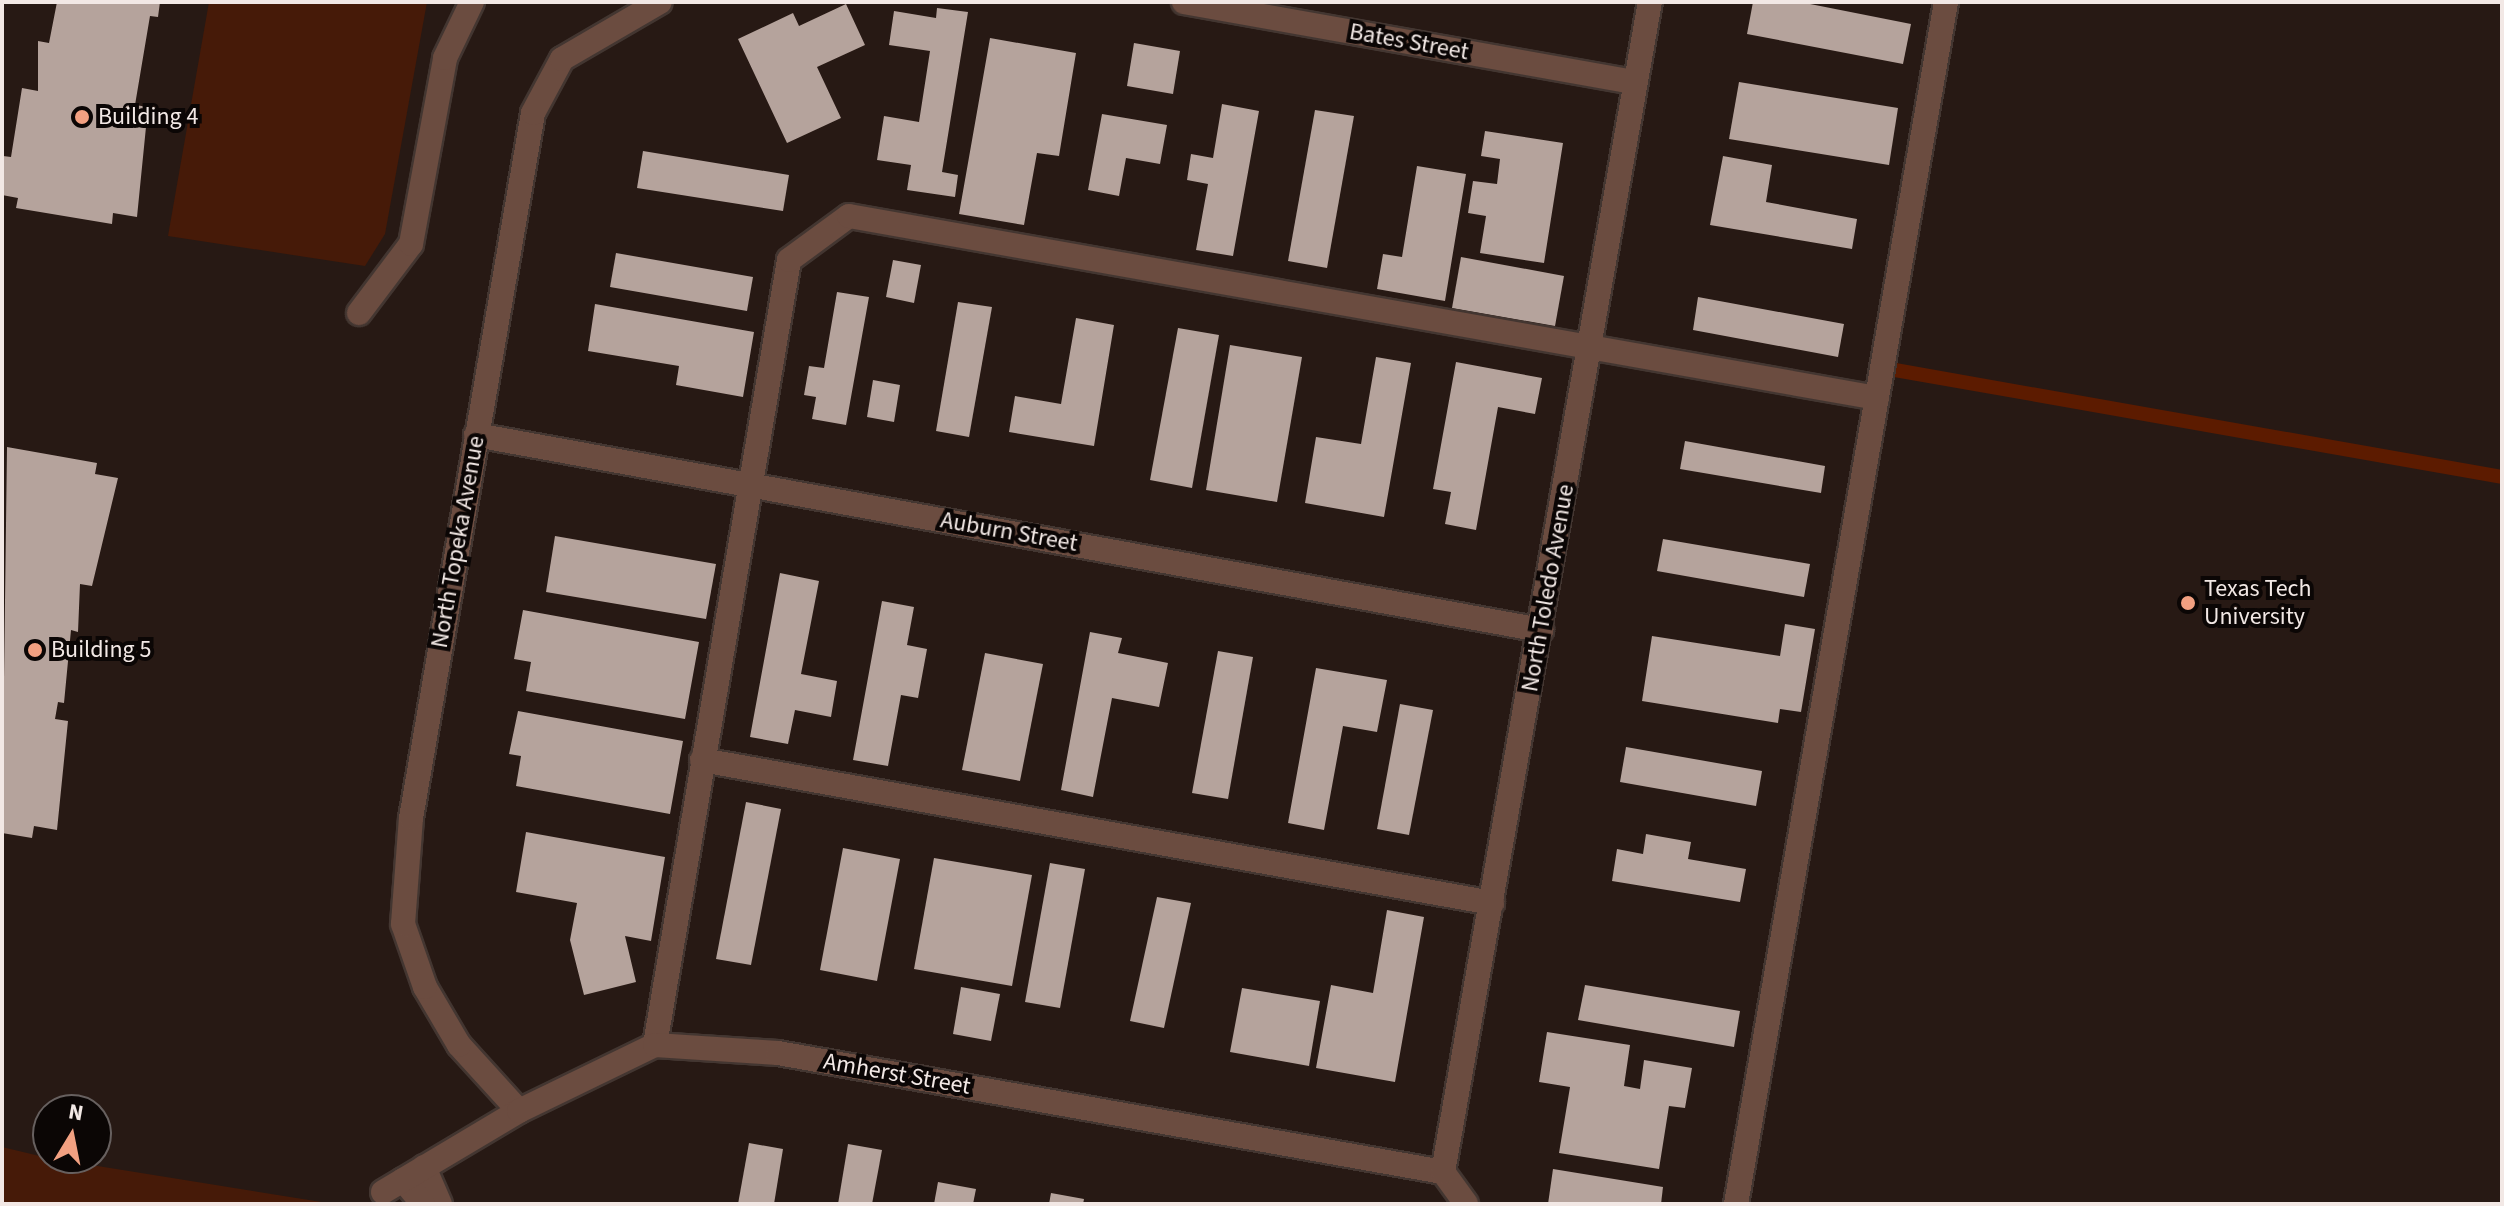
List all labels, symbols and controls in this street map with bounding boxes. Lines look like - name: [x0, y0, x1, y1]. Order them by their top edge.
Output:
- street label: Bates Street: [1347, 17, 1471, 67]
- place label: Building 4: [98, 103, 198, 131]
- marker: Building 4: [73, 108, 91, 126]
- street label: North Topeka Avenue: [425, 434, 491, 650]
- street label: North Toledo Avenue: [1516, 482, 1580, 694]
- street label: Auburn Street: [938, 506, 1080, 558]
- place label: Texas Tech University: [2204, 575, 2312, 631]
- marker: Texas Tech University: [2179, 594, 2197, 612]
- place label: Building 5: [51, 636, 151, 664]
- marker: Building 5: [26, 641, 44, 659]
- street label: Amherst Street: [821, 1047, 973, 1101]
- north arrow: [32, 1094, 112, 1174]
- text: N: [66, 1095, 86, 1129]

